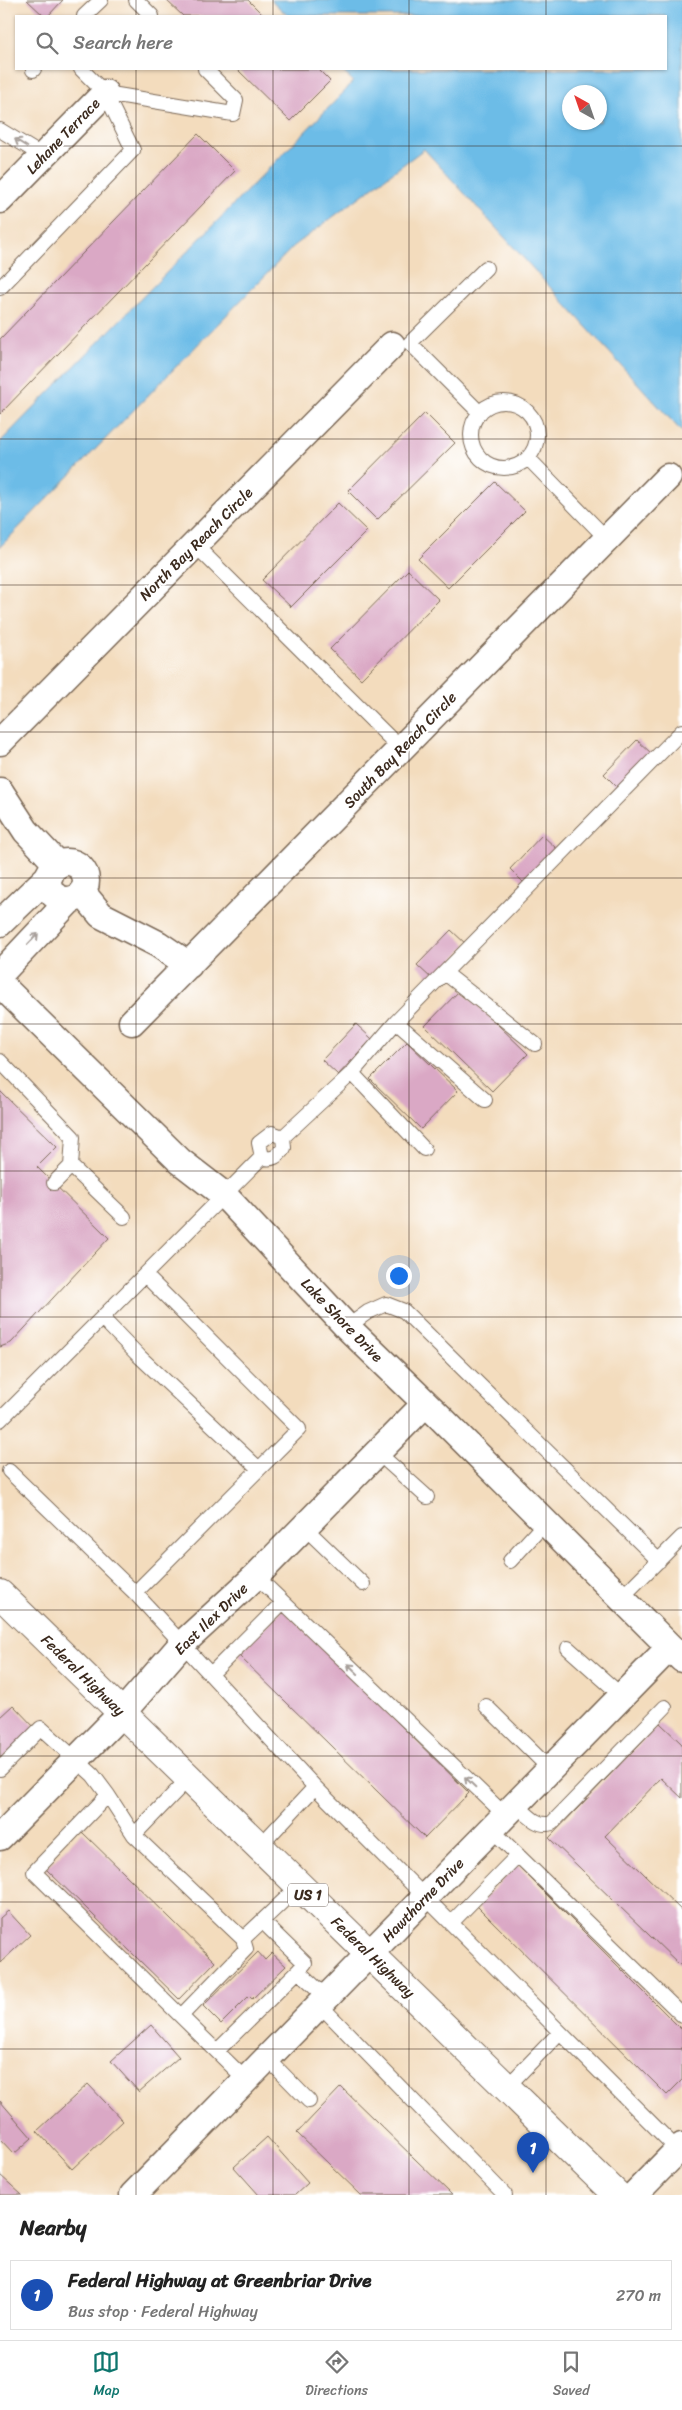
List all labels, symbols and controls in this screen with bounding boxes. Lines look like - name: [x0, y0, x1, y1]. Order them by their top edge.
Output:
- search box: [15, 15, 667, 70]
- text: Search here: [73, 26, 173, 59]
- icon: search: [33, 29, 61, 57]
- north arrow: [562, 85, 607, 130]
- street label: Lehane Terrace: [19, 92, 107, 180]
- one-way arrow: [15, 137, 29, 147]
- street label: North Bay Reach Circle: [133, 481, 259, 607]
- street label: South Bay Reach Circle: [337, 685, 463, 815]
- one-way arrow: [27, 933, 39, 945]
- your location: [386, 1263, 412, 1289]
- street label: Lake Shore Drive: [294, 1271, 390, 1369]
- street label: East Ilex Drive: [168, 1576, 255, 1661]
- street label: Federal Highway: [35, 1628, 131, 1722]
- one-way arrow: [346, 1663, 359, 1675]
- one-way arrow: [464, 1776, 476, 1788]
- street label: Hawthorne Drive: [375, 1851, 471, 1949]
- road number: US 1: [288, 1884, 328, 1906]
- street label: Federal Highway: [325, 1910, 421, 2004]
- pin: 1: [517, 2132, 549, 2173]
- text: Nearby: [20, 2209, 86, 2247]
- text: Federal Highway at Greenbriar Drive: [68, 2264, 371, 2297]
- text: 1: [34, 2281, 40, 2310]
- text: 270 m: [616, 2281, 661, 2310]
- text: Bus stop · Federal Highway: [68, 2297, 258, 2326]
- tab: Map: [92, 2348, 120, 2403]
- tab: Directions: [305, 2348, 368, 2403]
- tab: Saved: [553, 2348, 590, 2403]

